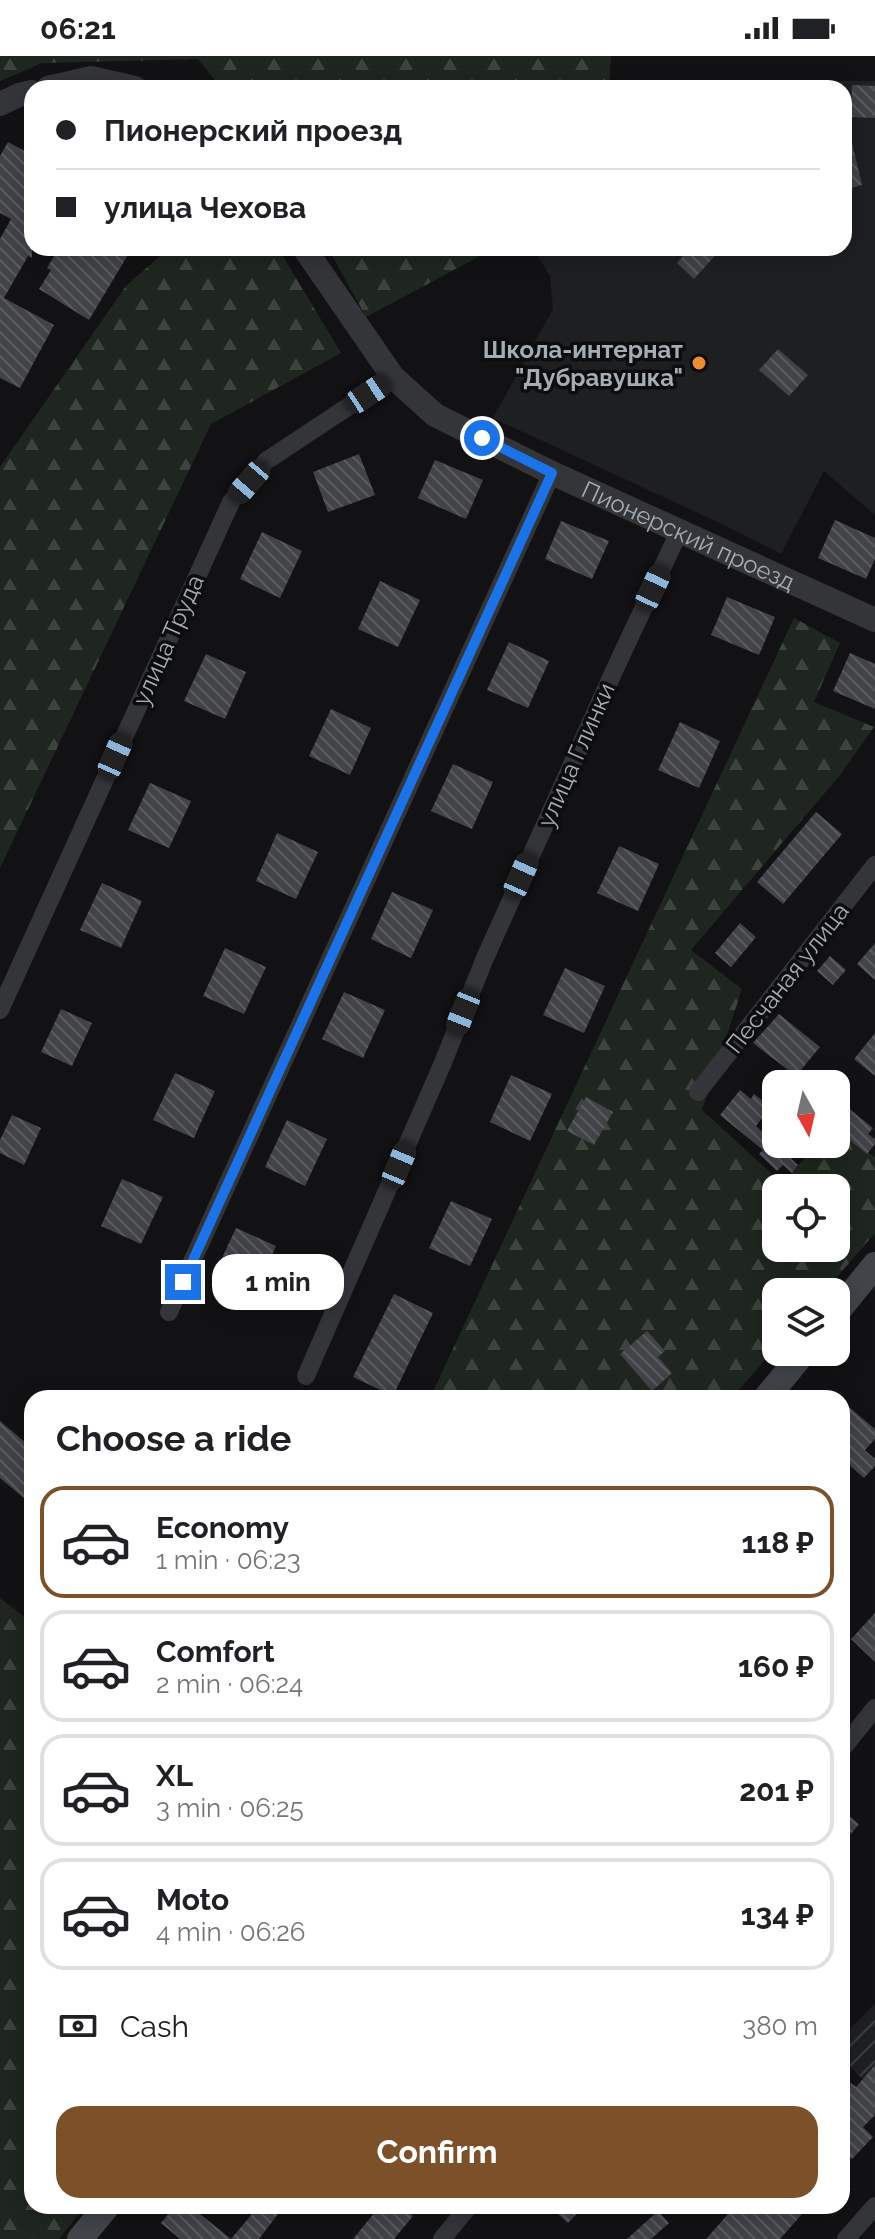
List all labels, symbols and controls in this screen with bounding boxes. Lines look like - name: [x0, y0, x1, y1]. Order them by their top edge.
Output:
- text: 06:21: [40, 11, 116, 46]
- text: Пионерский проезд: [104, 113, 402, 148]
- text: улица Чехова: [104, 190, 306, 225]
- place label: Школа-интернат "Дубравушка": [483, 335, 683, 392]
- marker: Школа-интернат "Дубравушка": [690, 354, 708, 372]
- car: [341, 371, 395, 417]
- route start: [464, 420, 500, 456]
- car: [224, 456, 274, 508]
- street label: Пионерский проезд: [578, 474, 800, 596]
- car: [632, 561, 674, 615]
- street label: улица Труда: [126, 570, 210, 710]
- street label: улица Глинки: [531, 678, 621, 832]
- car: [94, 729, 136, 783]
- car: [500, 849, 542, 903]
- street label: Песчаная улица: [719, 897, 855, 1059]
- car: [443, 985, 483, 1039]
- north arrow: [762, 1070, 850, 1158]
- map controls: [762, 1070, 850, 1366]
- car: [379, 1138, 419, 1192]
- button: locate: [762, 1174, 850, 1262]
- callout: 1 min: [211, 1254, 343, 1310]
- route end: [165, 1264, 201, 1300]
- text: 1 min: [245, 1267, 311, 1297]
- button: layers: [762, 1278, 850, 1366]
- text: Choose a ride: [56, 1417, 291, 1459]
- icon: car: [60, 1506, 132, 1578]
- text: Economy: [156, 1510, 289, 1545]
- text: 118 ₽: [742, 1525, 814, 1560]
- text: 1 min · 06:23: [156, 1545, 301, 1575]
- icon: car: [60, 1630, 132, 1702]
- text: Comfort: [156, 1634, 275, 1669]
- text: 160 ₽: [738, 1649, 814, 1684]
- text: 2 min · 06:24: [156, 1669, 303, 1699]
- icon: car: [60, 1754, 132, 1826]
- text: XL: [156, 1758, 193, 1793]
- text: 201 ₽: [739, 1773, 814, 1808]
- text: 3 min · 06:25: [156, 1793, 304, 1823]
- icon: car: [60, 1878, 132, 1950]
- text: Moto: [156, 1882, 229, 1917]
- text: 134 ₽: [741, 1897, 814, 1932]
- text: 4 min · 06:26: [156, 1917, 305, 1947]
- icon: cash: [56, 2004, 100, 2048]
- text: Cash: [120, 2009, 189, 2044]
- text: 380 m: [742, 2011, 818, 2041]
- button: Confirm: [56, 2106, 818, 2198]

